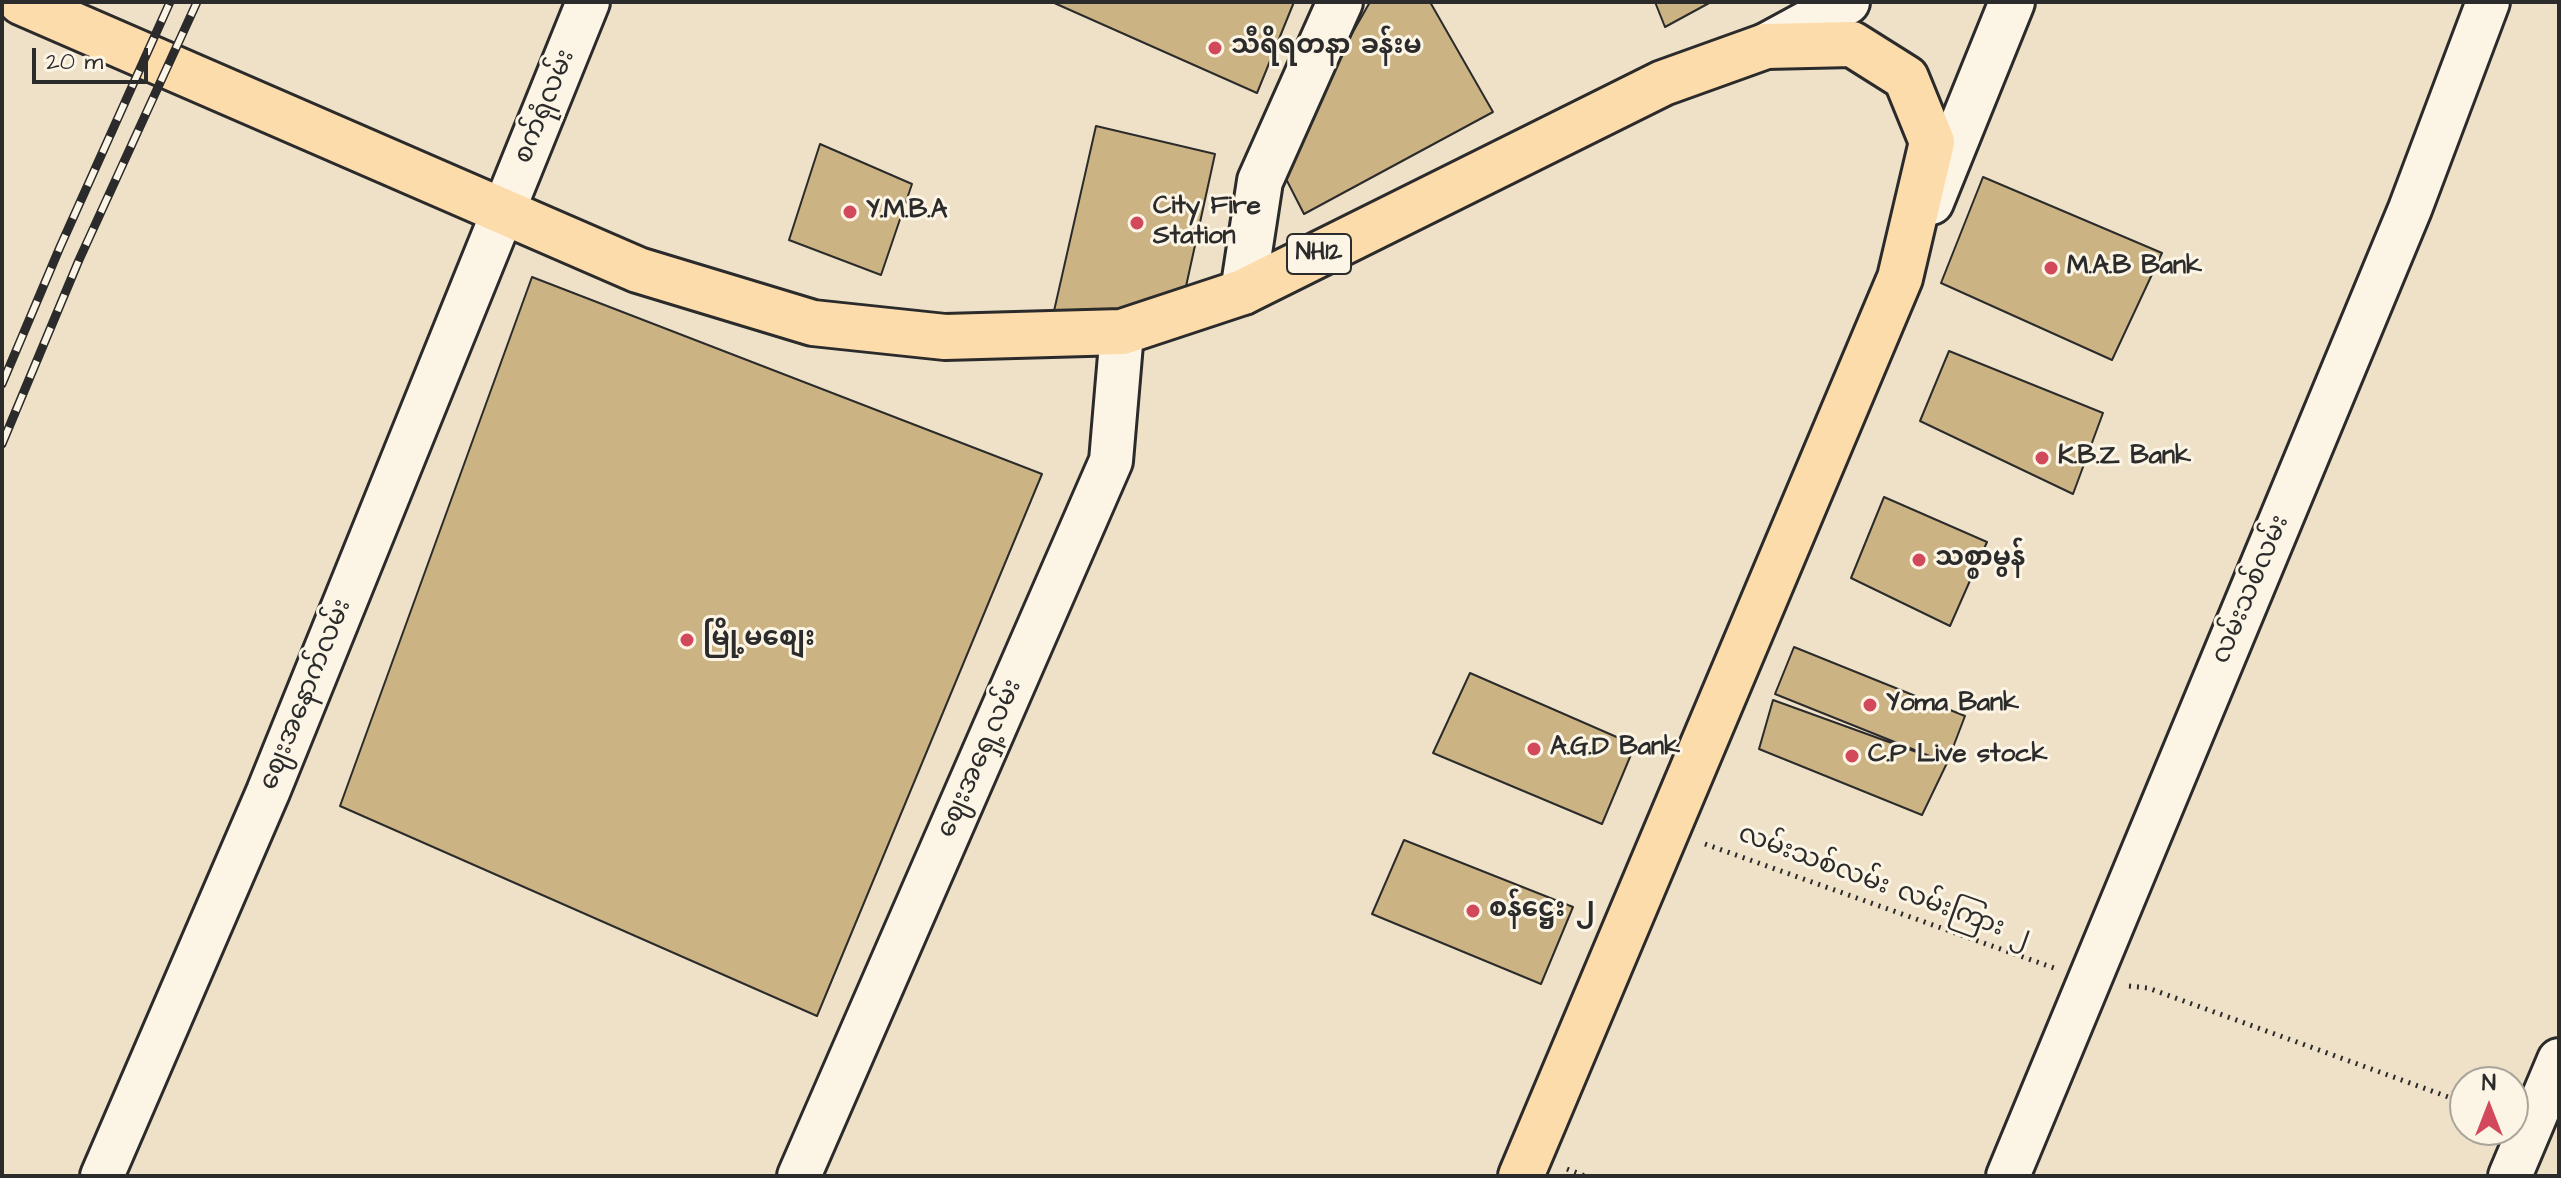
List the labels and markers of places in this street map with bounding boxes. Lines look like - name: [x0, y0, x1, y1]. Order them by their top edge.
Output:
- place label: သီရိရတနာ ခန်းမ: [1231, 32, 1422, 64]
- marker: သီရိရတနာ ခန်းမ: [1206, 39, 1224, 57]
- place label: City Fire Station: [1153, 192, 1261, 254]
- place label: Y.M.B.A: [866, 196, 948, 228]
- marker: Y.M.B.A: [841, 203, 859, 221]
- marker: City Fire Station: [1128, 214, 1146, 232]
- place label: M.A.B Bank: [2067, 252, 2202, 284]
- marker: M.A.B Bank: [2042, 259, 2060, 277]
- place label: K.B.Z Bank: [2058, 442, 2191, 474]
- marker: K.B.Z Bank: [2033, 449, 2051, 467]
- place label: သစ္စာမွန်: [1935, 544, 2025, 576]
- marker: သစ္စာမွန်: [1910, 551, 1928, 569]
- place label: မြို့မစျေး: [703, 624, 815, 656]
- marker: မြို့မစျေး: [678, 631, 696, 649]
- place label: Yoma Bank: [1886, 689, 2019, 721]
- marker: Yoma Bank: [1861, 696, 1879, 714]
- place label: A.G.D Bank: [1550, 733, 1680, 765]
- marker: A.G.D Bank: [1525, 740, 1543, 758]
- place label: C.P Live stock: [1868, 740, 2048, 772]
- marker: C.P Live stock: [1843, 747, 1861, 765]
- place label: စန်ဋ္ဌေး ၂: [1489, 895, 1595, 927]
- marker: စန်ဋ္ဌေး ၂: [1464, 902, 1482, 920]

